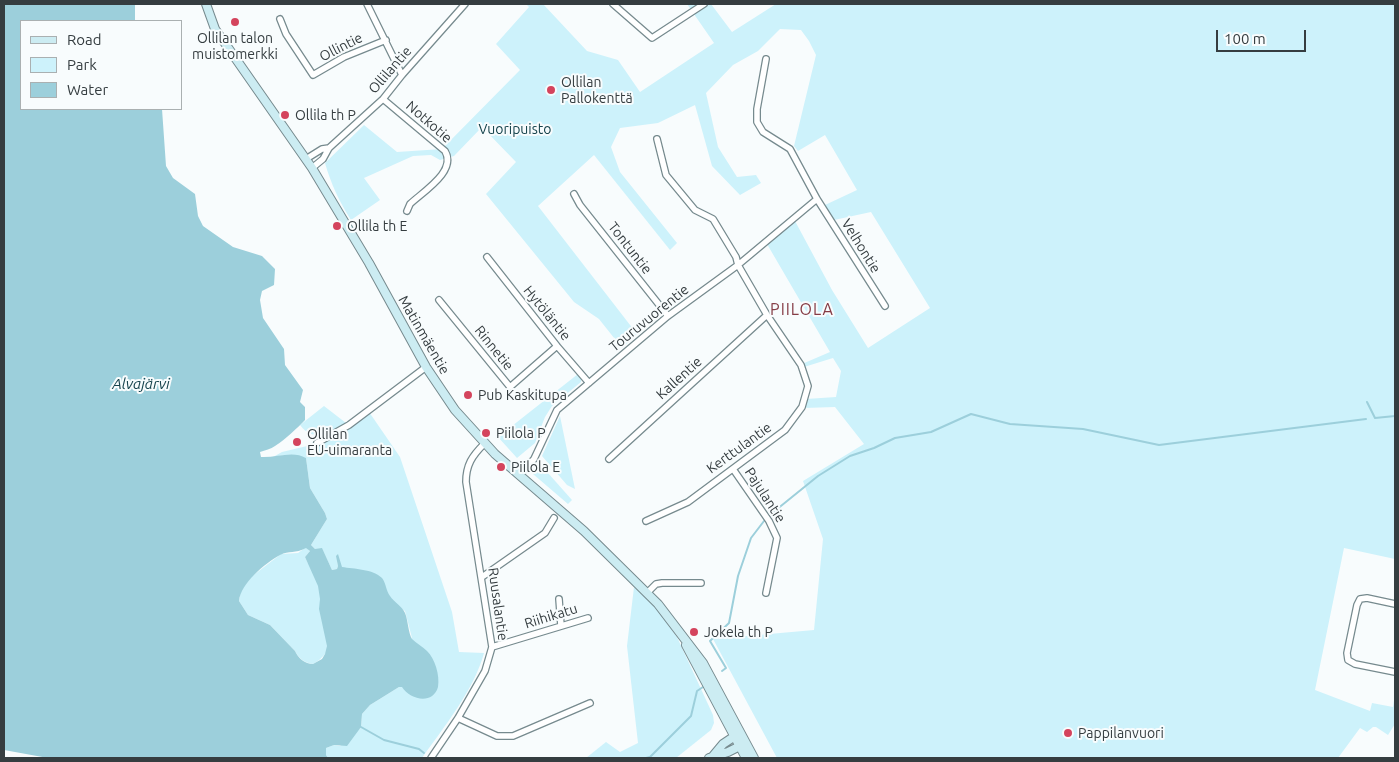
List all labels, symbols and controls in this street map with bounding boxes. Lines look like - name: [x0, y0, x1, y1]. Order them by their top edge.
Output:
- marker: Ollilan talon muistomerkki: [229, 16, 241, 28]
- legend: [20, 20, 182, 110]
- scale bar: [1219, 20, 1309, 52]
- street label: Ollintie: [317, 29, 365, 65]
- place label: Ollilan talon muistomerkki: [192, 30, 278, 62]
- text: 100 m: [1224, 30, 1266, 47]
- text: Road: [67, 31, 102, 48]
- street label: Ollilantie: [365, 43, 415, 97]
- text: Park: [67, 56, 97, 73]
- place label: Ollilan Pallokenttä: [561, 74, 633, 106]
- text: Water: [67, 81, 108, 98]
- marker: Ollilan Pallokenttä: [545, 84, 557, 96]
- street label: Notkotie: [403, 98, 455, 146]
- place label: Ollila th P: [295, 107, 356, 123]
- marker: Ollila th P: [279, 109, 291, 121]
- park label: Vuoripuisto: [479, 121, 551, 137]
- street label: Velhontie: [838, 216, 884, 276]
- place label: Ollila th E: [347, 218, 407, 234]
- street label: Tontuntie: [604, 219, 656, 277]
- marker: Ollila th E: [331, 220, 343, 232]
- street label: Touruvuorentie: [606, 281, 692, 355]
- street label: Hytöläntie: [520, 282, 574, 344]
- street label: Matinmäentie: [395, 293, 453, 377]
- district label: PIILOLA: [769, 300, 835, 320]
- street label: Rinnetie: [471, 322, 517, 374]
- street label: Kallentie: [653, 353, 705, 403]
- water label: Alvajärvi: [112, 375, 170, 393]
- place label: Pub Kaskitupa: [478, 387, 567, 403]
- marker: Pub Kaskitupa: [462, 389, 474, 401]
- street label: Kerttulantie: [703, 419, 775, 477]
- place label: Piilola P: [496, 425, 546, 441]
- place label: Ollilan EU-uimaranta: [307, 426, 392, 458]
- marker: Piilola P: [480, 427, 492, 439]
- marker: Ollilan EU-uimaranta: [291, 436, 303, 448]
- place label: Piilola E: [511, 459, 560, 475]
- marker: Piilola E: [495, 461, 507, 473]
- street label: Pajulantie: [741, 464, 789, 526]
- street label: Ruusalantie: [485, 566, 511, 642]
- street label: Riihikatu: [522, 600, 580, 632]
- place label: Jokela th P: [704, 624, 773, 640]
- marker: Jokela th P: [688, 626, 700, 638]
- place label: Pappilanvuori: [1078, 725, 1164, 741]
- marker: Pappilanvuori: [1062, 727, 1074, 739]

